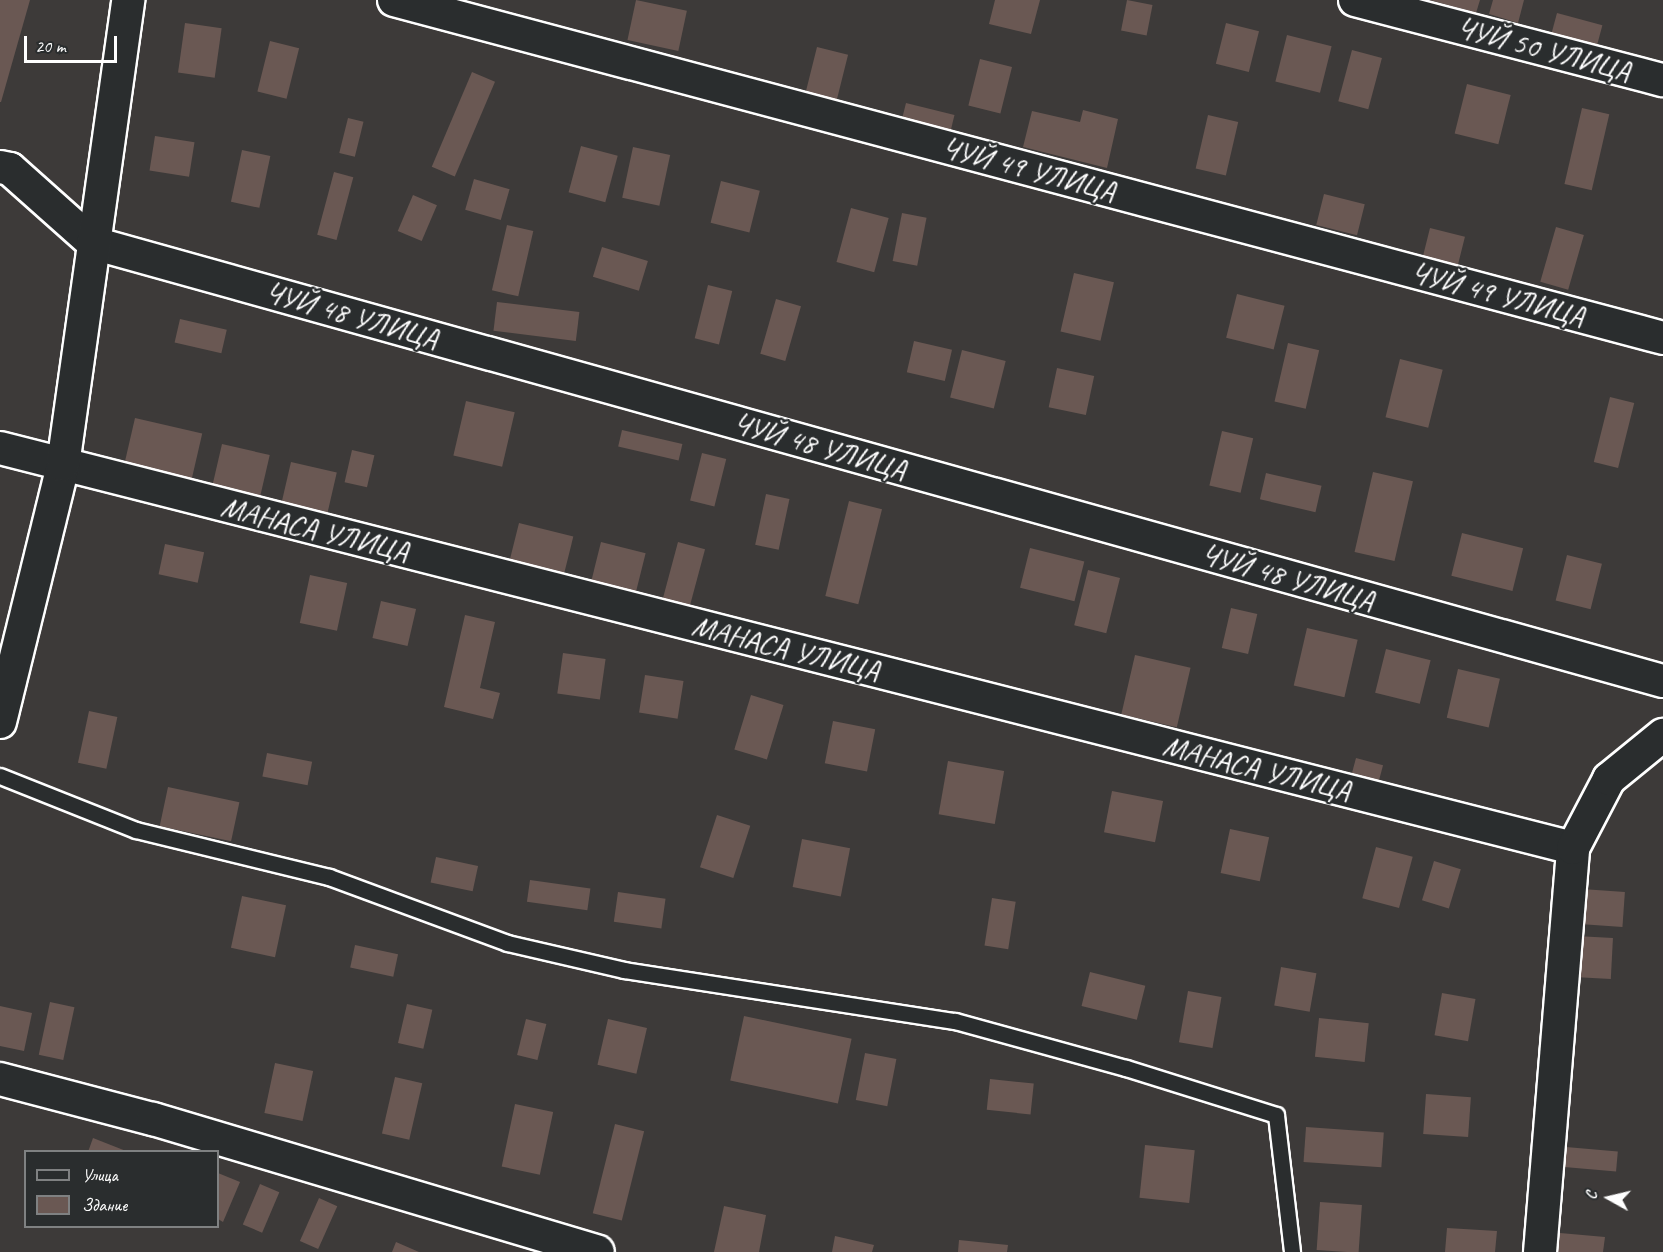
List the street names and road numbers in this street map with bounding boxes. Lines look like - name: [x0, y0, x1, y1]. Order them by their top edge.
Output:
- street label: ЧУЙ 50 УЛИЦА: [1453, 9, 1635, 89]
- street label: ЧУЙ 49 УЛИЦА: [938, 129, 1120, 209]
- street label: ЧУЙ 49 УЛИЦА: [1407, 254, 1589, 334]
- street label: ЧУЙ 48 УЛИЦА: [261, 273, 443, 357]
- street label: ЧУЙ 48 УЛИЦА: [729, 404, 911, 488]
- street label: МАНАСА УЛИЦА: [217, 488, 413, 570]
- street label: ЧУЙ 48 УЛИЦА: [1197, 535, 1379, 619]
- street label: МАНАСА УЛИЦА: [688, 607, 884, 689]
- street label: МАНАСА УЛИЦА: [1159, 727, 1355, 809]

